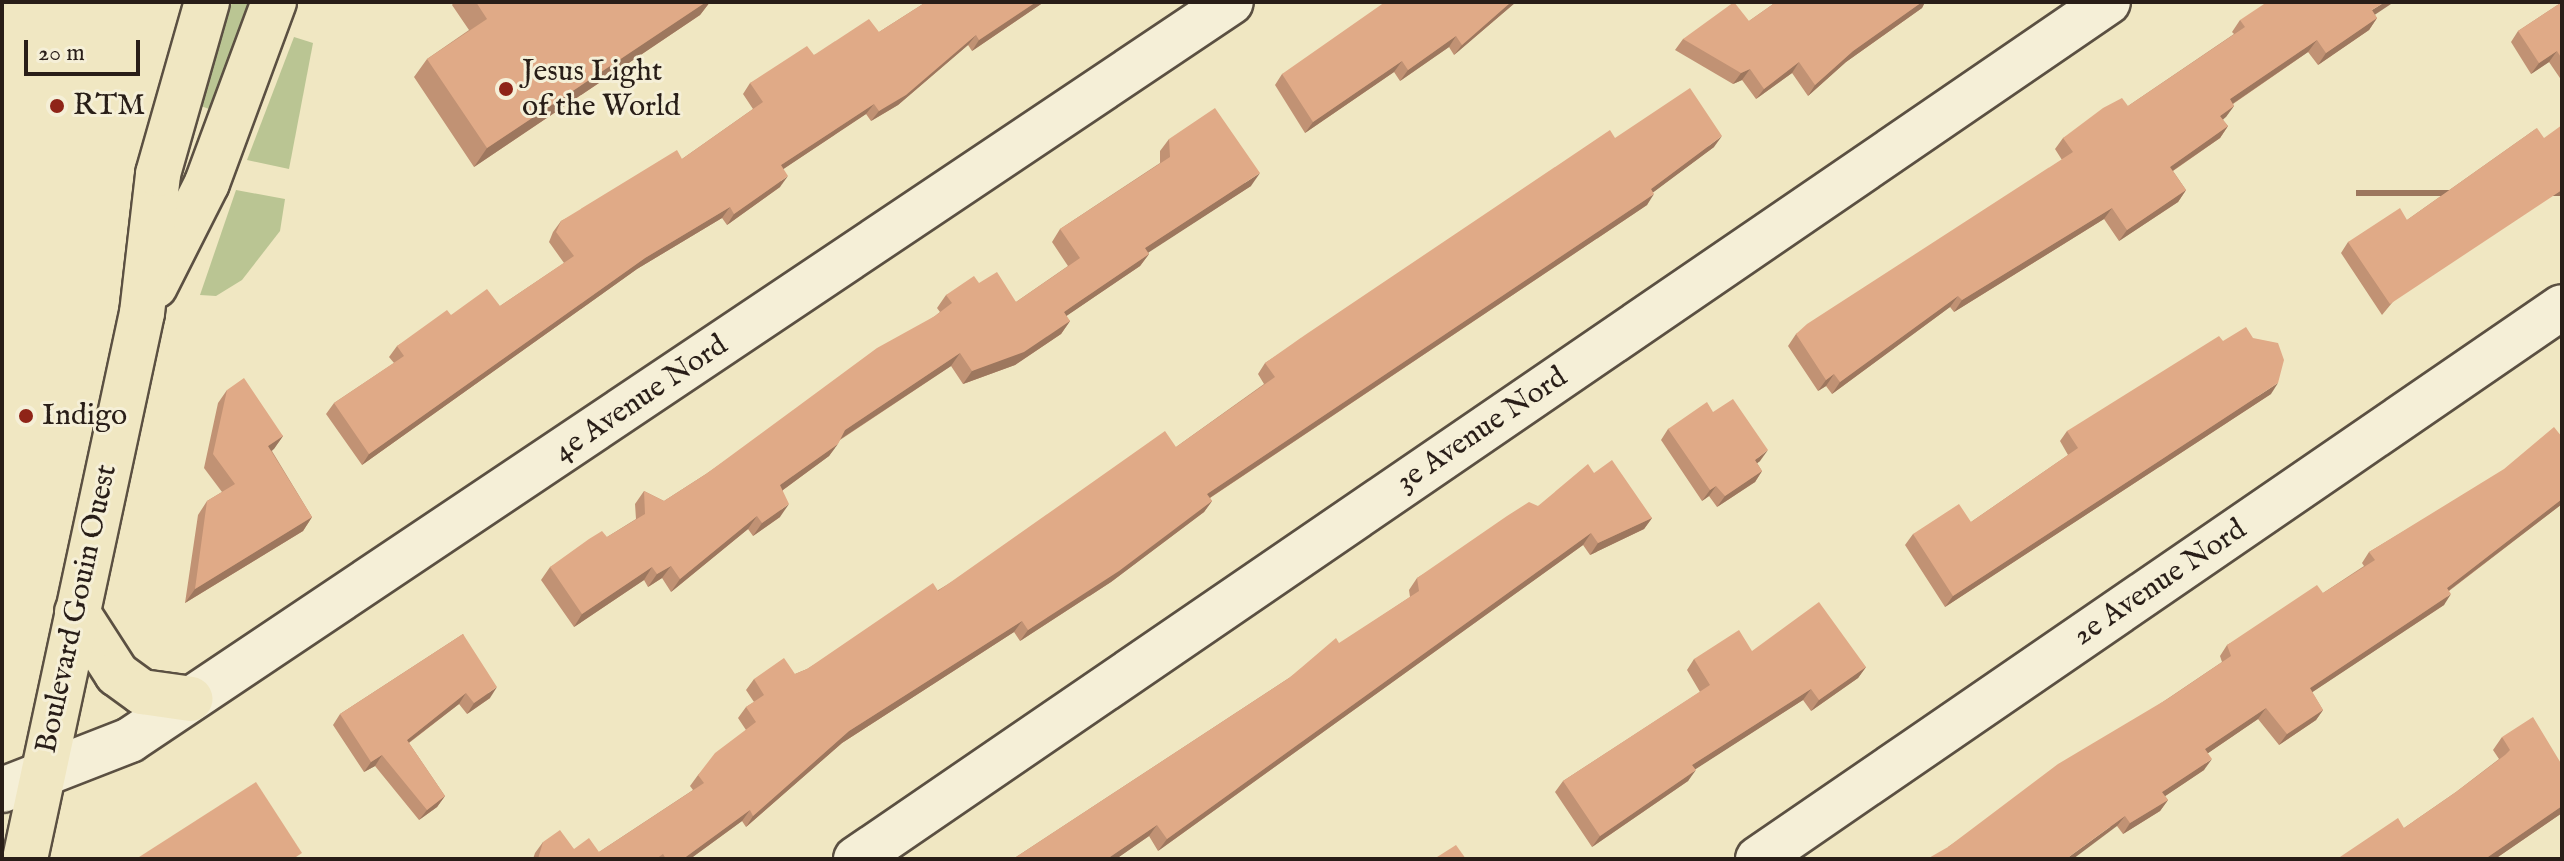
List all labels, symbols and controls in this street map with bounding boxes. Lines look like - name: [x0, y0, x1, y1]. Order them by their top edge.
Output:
- scale bar: [28, 24, 144, 74]
- text: 20 m: [38, 38, 85, 69]
- place label: Jesus Light of the World: [522, 54, 680, 124]
- marker: Jesus Light of the World: [497, 80, 515, 98]
- place label: RTM: [73, 88, 145, 124]
- marker: RTM: [48, 97, 66, 115]
- street label: 4e Avenue Nord: [547, 328, 735, 470]
- street label: 3e Avenue Nord: [1390, 360, 1574, 500]
- place label: Indigo: [42, 398, 127, 434]
- marker: Indigo: [17, 407, 35, 425]
- street label: Boulevard Gouin Ouest: [29, 461, 125, 757]
- street label: 2e Avenue Nord: [2067, 512, 2253, 654]

